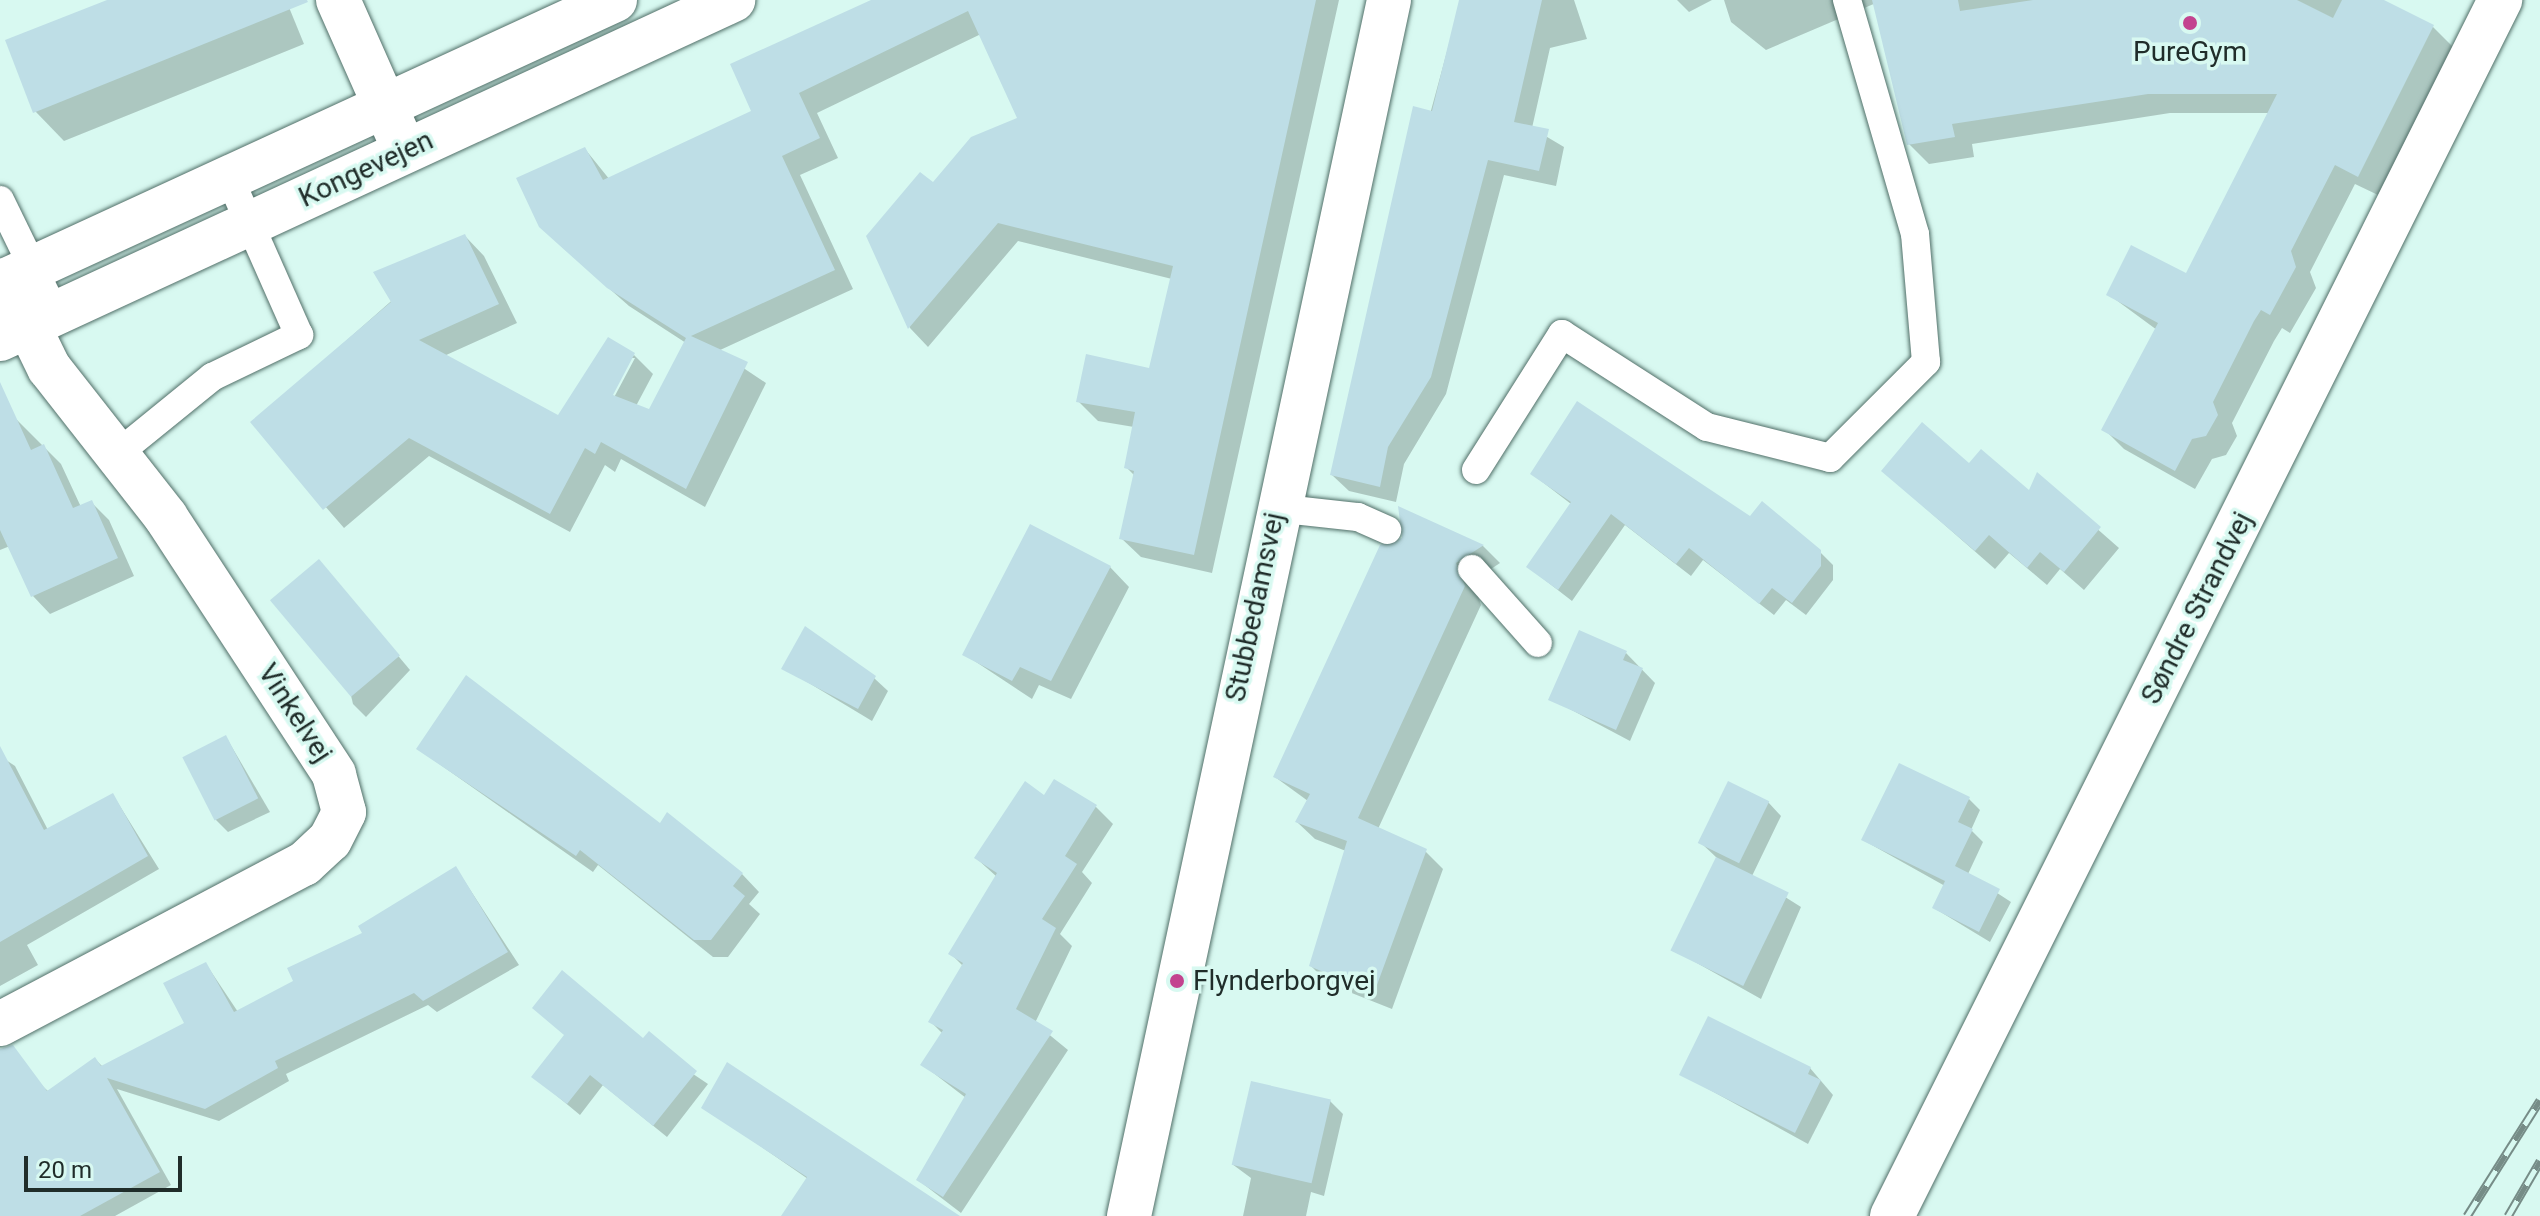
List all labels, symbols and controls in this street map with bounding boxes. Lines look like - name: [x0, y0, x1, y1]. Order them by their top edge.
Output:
- marker: PureGym: [2181, 14, 2199, 32]
- place label: PureGym: [2133, 35, 2247, 69]
- street label: Kongevejen: [294, 123, 438, 215]
- street label: Søndre Strandvej: [2134, 506, 2260, 710]
- street label: Stubbedamsvej: [1219, 509, 1291, 705]
- street label: Vinkelvej: [251, 657, 339, 769]
- place label: Flynderborgvej: [1193, 964, 1376, 998]
- marker: Flynderborgvej: [1168, 972, 1186, 990]
- scale bar: [28, 1140, 186, 1190]
- text: 20 m: [38, 1156, 92, 1184]

